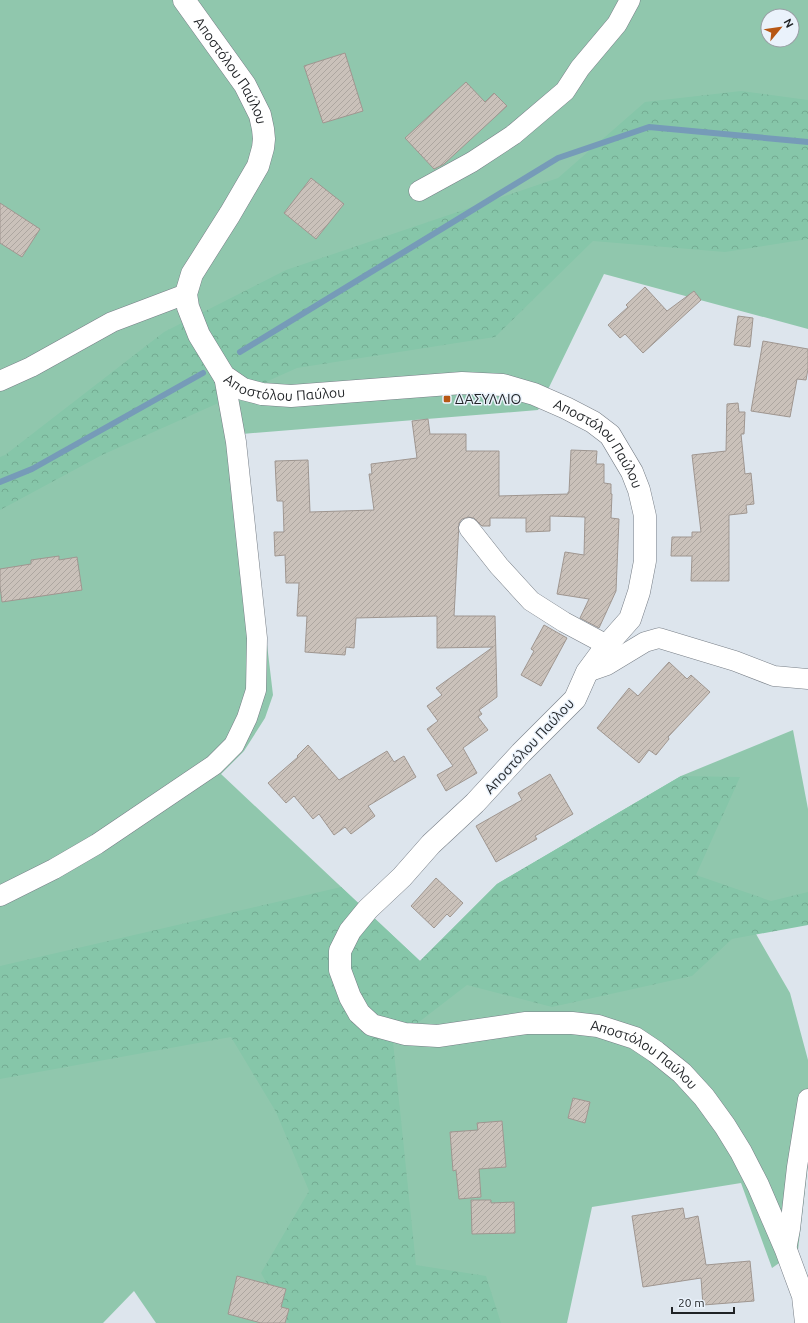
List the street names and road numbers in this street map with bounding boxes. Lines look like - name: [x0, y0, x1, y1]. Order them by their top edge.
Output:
- street label: Αποστόλου Παύλου: [191, 14, 270, 125]
- street label: Αποστόλου Παύλου: [221, 371, 346, 404]
- street label: Αποστόλου Παύλου: [551, 396, 646, 490]
- street label: Αποστόλου Παύλου: [481, 695, 577, 797]
- street label: Αποστόλου Παύλου: [590, 1017, 701, 1093]

